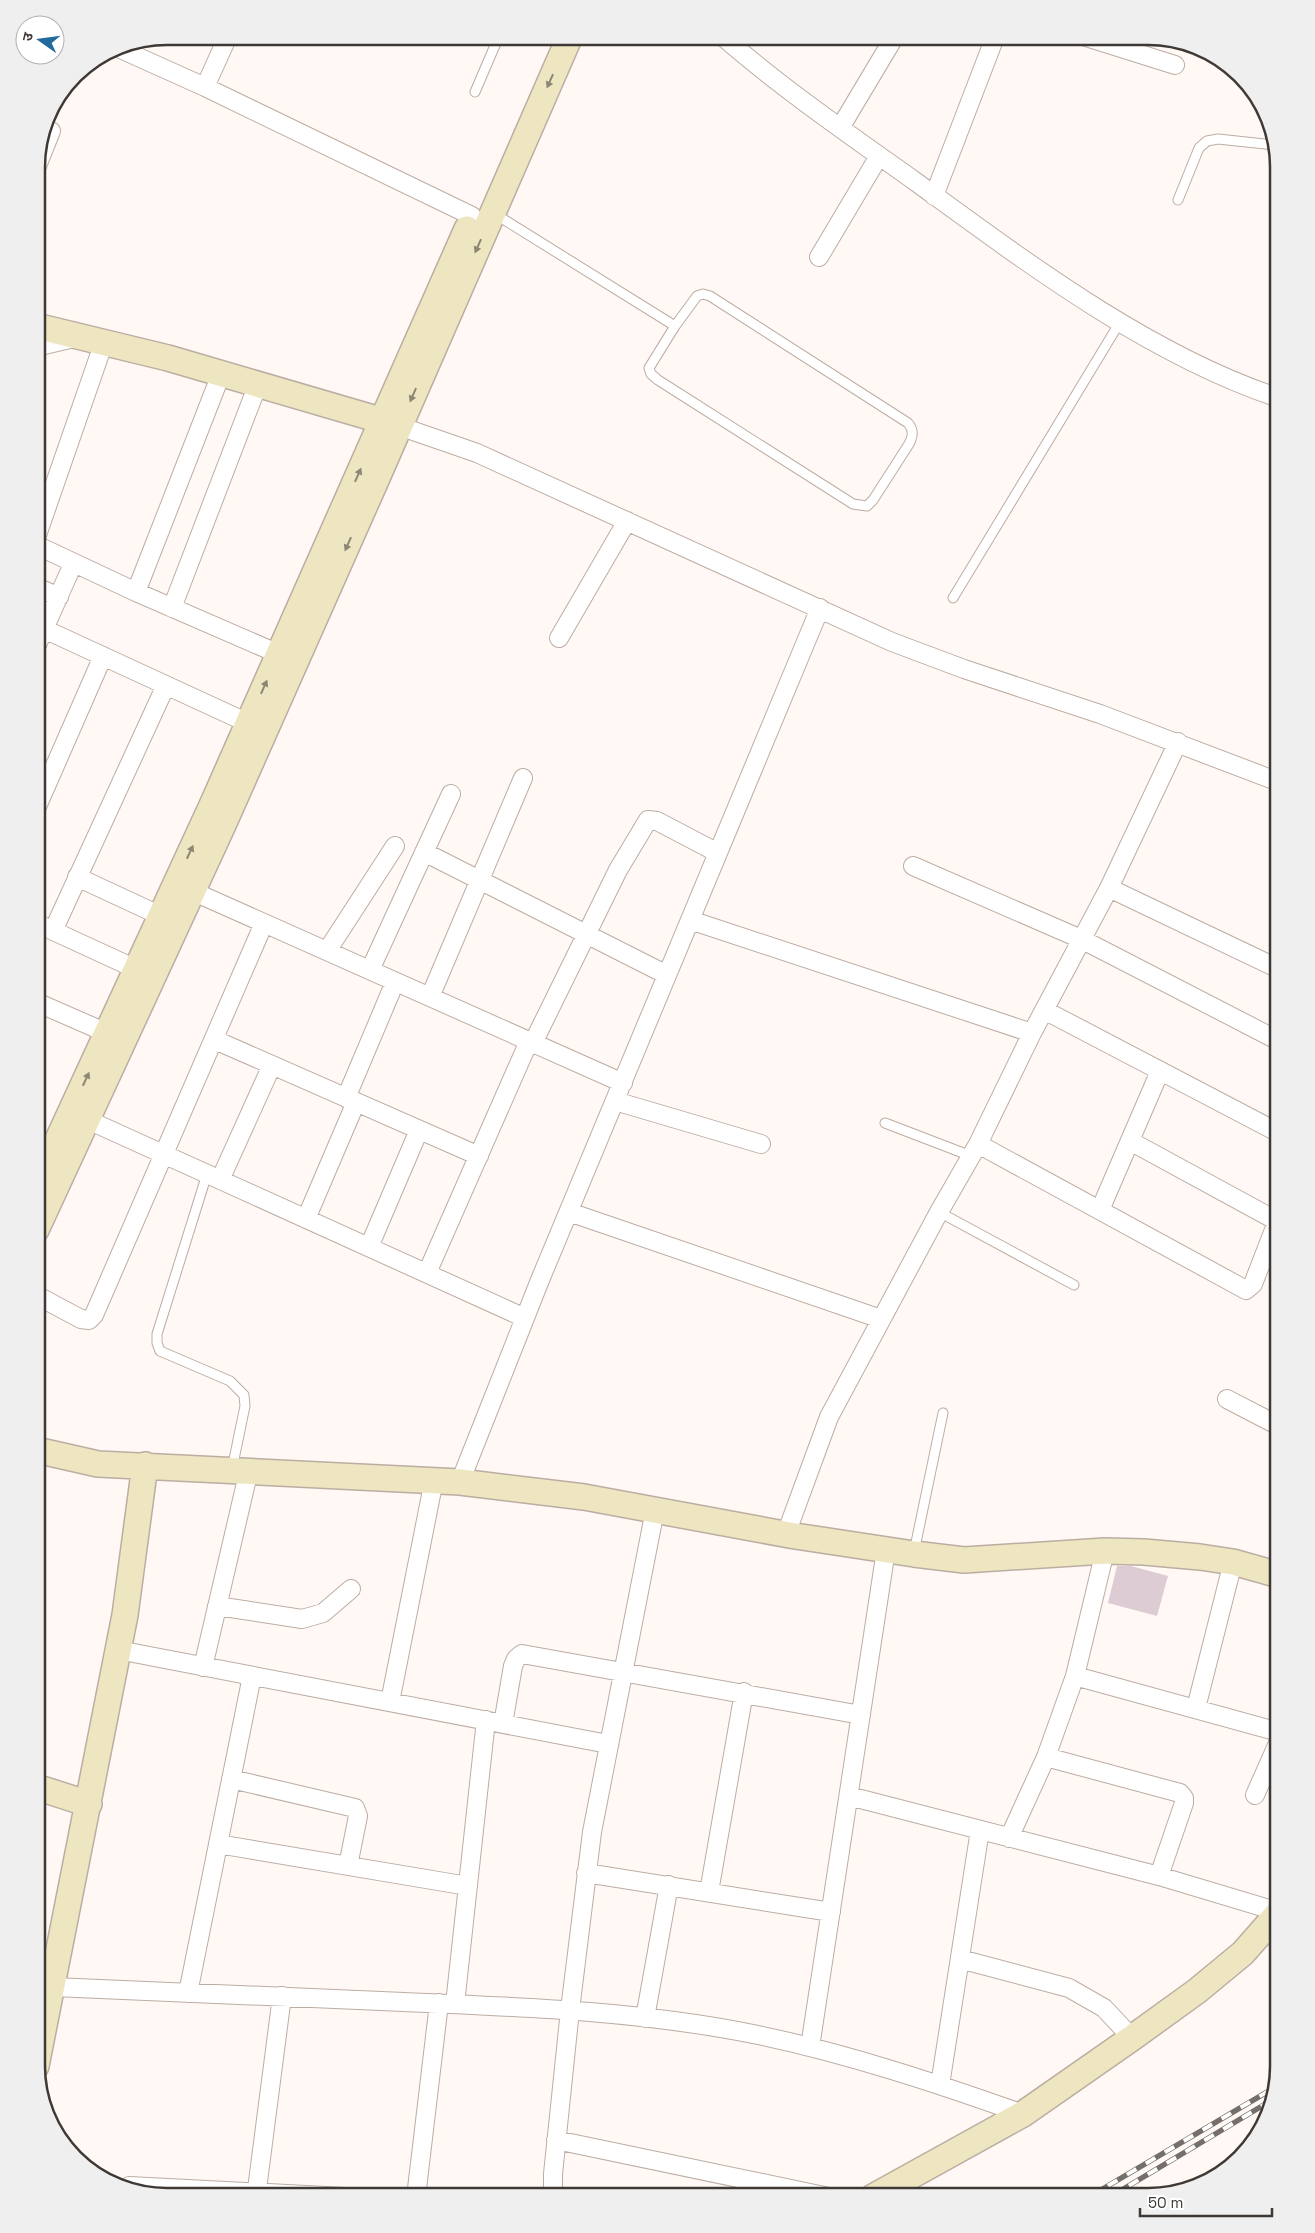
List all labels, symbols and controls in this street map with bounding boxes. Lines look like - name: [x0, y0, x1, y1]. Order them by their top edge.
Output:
- north arrow: [15, 15, 65, 65]
- text: उ: [18, 30, 37, 43]
- one-way arrow: [546, 74, 554, 88]
- one-way arrow: [474, 239, 482, 253]
- one-way arrow: [409, 388, 417, 402]
- one-way arrow: [354, 468, 362, 482]
- one-way arrow: [344, 537, 352, 551]
- one-way arrow: [260, 680, 268, 694]
- one-way arrow: [187, 845, 195, 859]
- one-way arrow: [82, 1072, 90, 1086]
- scale bar: [1140, 2186, 1272, 2218]
- text: 50 m: [1148, 2193, 1183, 2212]

